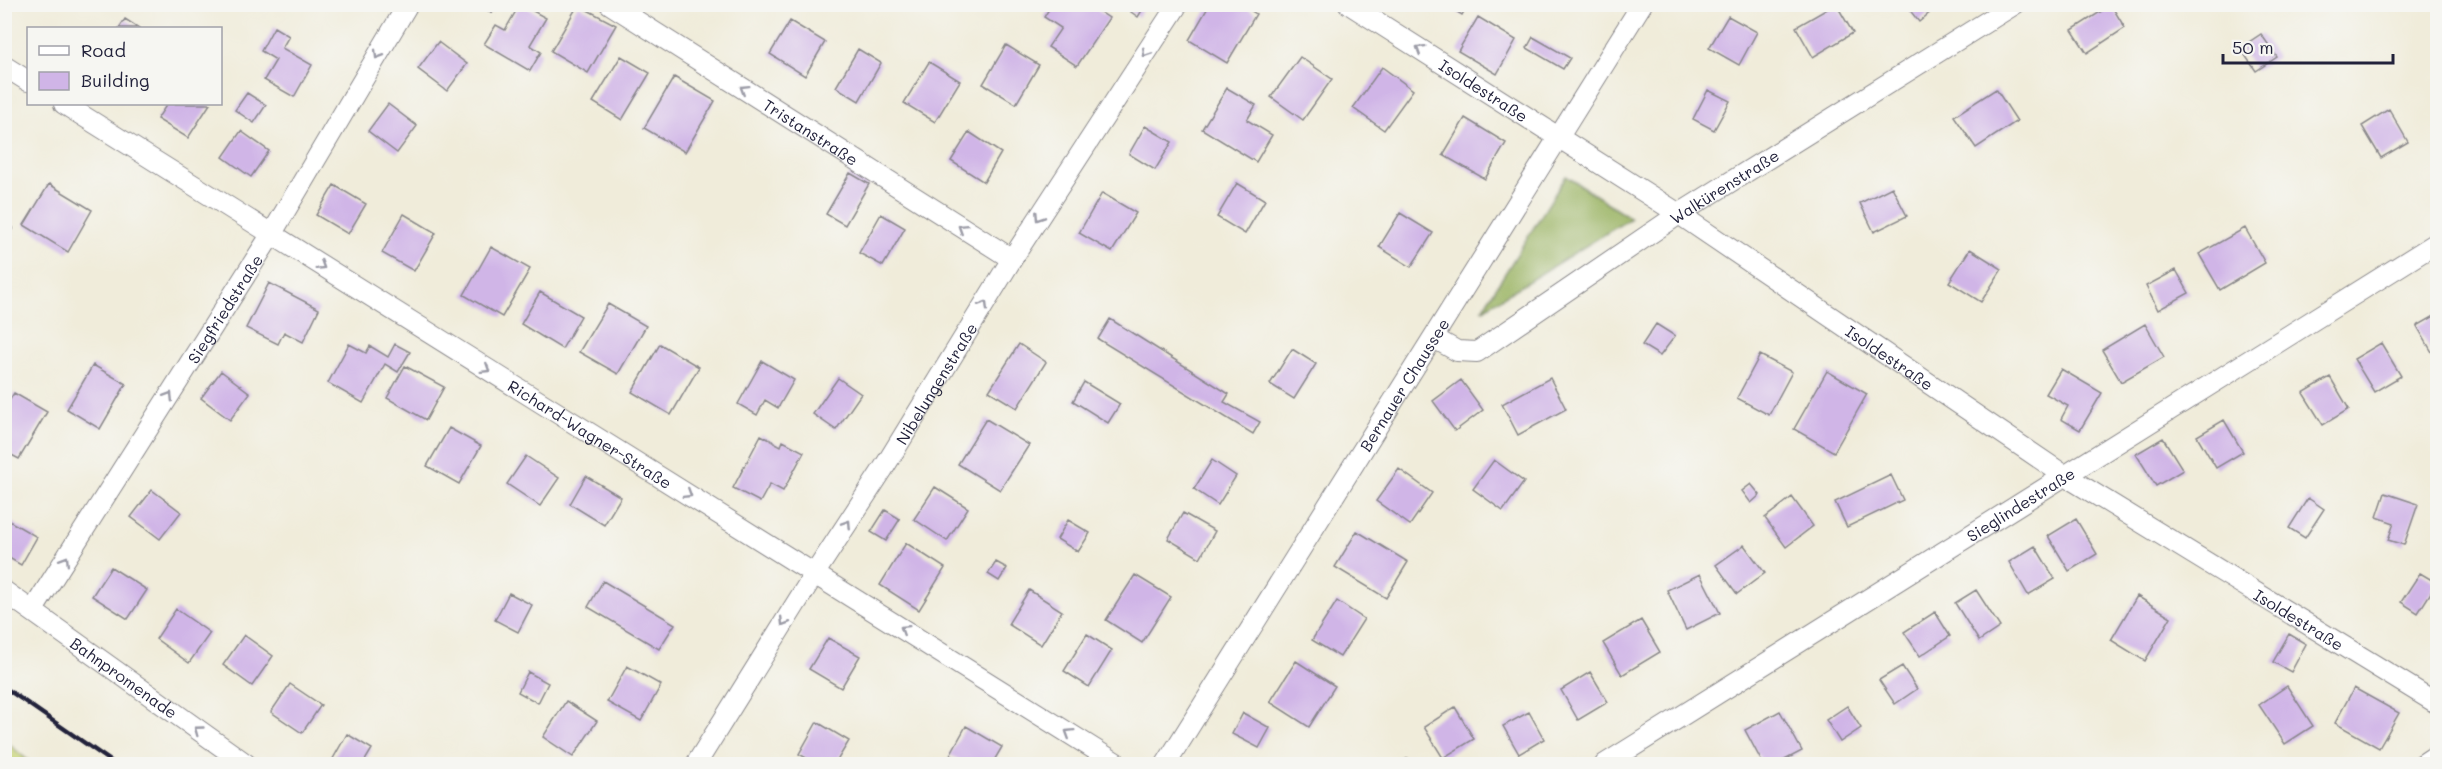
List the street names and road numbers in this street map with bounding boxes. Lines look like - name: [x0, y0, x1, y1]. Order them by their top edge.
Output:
- street label: Isoldestraße: [1436, 54, 1532, 126]
- street label: Tristanstraße: [760, 94, 862, 169]
- street label: Walkürenstraße: [1665, 144, 1782, 228]
- street label: Siegfriedstraße: [182, 250, 267, 367]
- street label: Bernauer Chaussee: [1354, 314, 1453, 455]
- street label: Nibelungenstraße: [890, 318, 981, 448]
- street label: Isoldestraße: [1842, 320, 1938, 394]
- street label: Richard-Wagner-Straße: [504, 374, 676, 493]
- street label: Sieglindestraße: [1962, 462, 2078, 546]
- street label: Isoldestraße: [2250, 584, 2348, 654]
- street label: Bahnpromenade: [67, 632, 182, 722]

